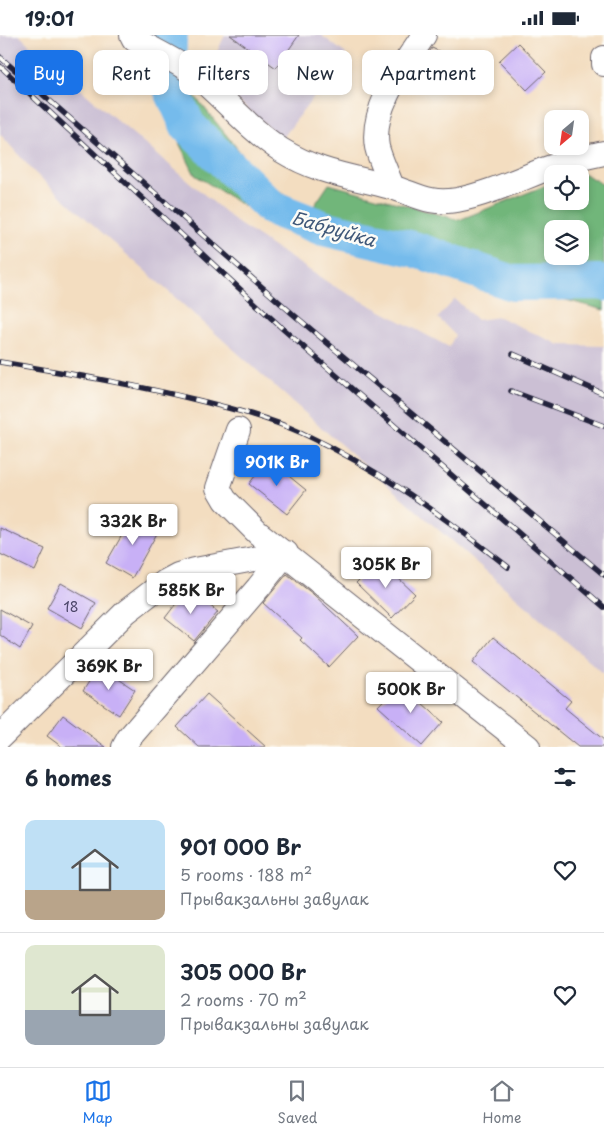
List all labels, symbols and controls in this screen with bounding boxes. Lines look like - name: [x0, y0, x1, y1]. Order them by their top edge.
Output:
- text: 19:01: [25, 4, 74, 32]
- chip: Buy: [15, 50, 83, 95]
- chip: Rent: [93, 50, 169, 95]
- chip: Filters: [179, 50, 268, 95]
- chip: New: [278, 50, 352, 95]
- chip: Apartment: [362, 50, 494, 95]
- north arrow: [544, 110, 589, 155]
- map controls: [544, 110, 589, 265]
- button: locate: [544, 165, 589, 210]
- water label: Бабруйка: [289, 203, 380, 253]
- button: layers: [544, 220, 589, 265]
- pin: 901K Br: [231, 445, 323, 487]
- text: 901K Br: [245, 449, 309, 473]
- pin: 332K Br: [87, 503, 179, 546]
- text: 332K Br: [99, 508, 167, 532]
- pin: 305K Br: [340, 547, 432, 589]
- text: 305K Br: [352, 551, 420, 575]
- pin: 585K Br: [145, 573, 237, 615]
- text: 585K Br: [158, 577, 224, 601]
- house number: 18: [63, 596, 79, 617]
- pin: 369K Br: [63, 649, 155, 691]
- text: 369K Br: [76, 653, 142, 677]
- pin: 500K Br: [365, 671, 457, 714]
- text: 500K Br: [377, 676, 445, 700]
- text: 6 homes: [25, 761, 111, 793]
- icon: filters: [551, 763, 579, 791]
- text: 901 000 Br: [180, 830, 301, 862]
- icon: home: [65, 840, 125, 900]
- icon: heart: [551, 856, 579, 884]
- text: 5 rooms · 188 m²: [180, 862, 312, 886]
- text: Прывакзальны завулак: [180, 886, 369, 910]
- text: 305 000 Br: [180, 955, 306, 987]
- icon: home: [65, 965, 125, 1025]
- icon: heart: [551, 981, 579, 1009]
- text: 2 rooms · 70 m²: [180, 987, 307, 1011]
- text: Прывакзальны завулак: [180, 1011, 369, 1035]
- tab: Map: [83, 1077, 112, 1128]
- tab: Saved: [278, 1077, 317, 1128]
- tab: Home: [482, 1077, 521, 1128]

